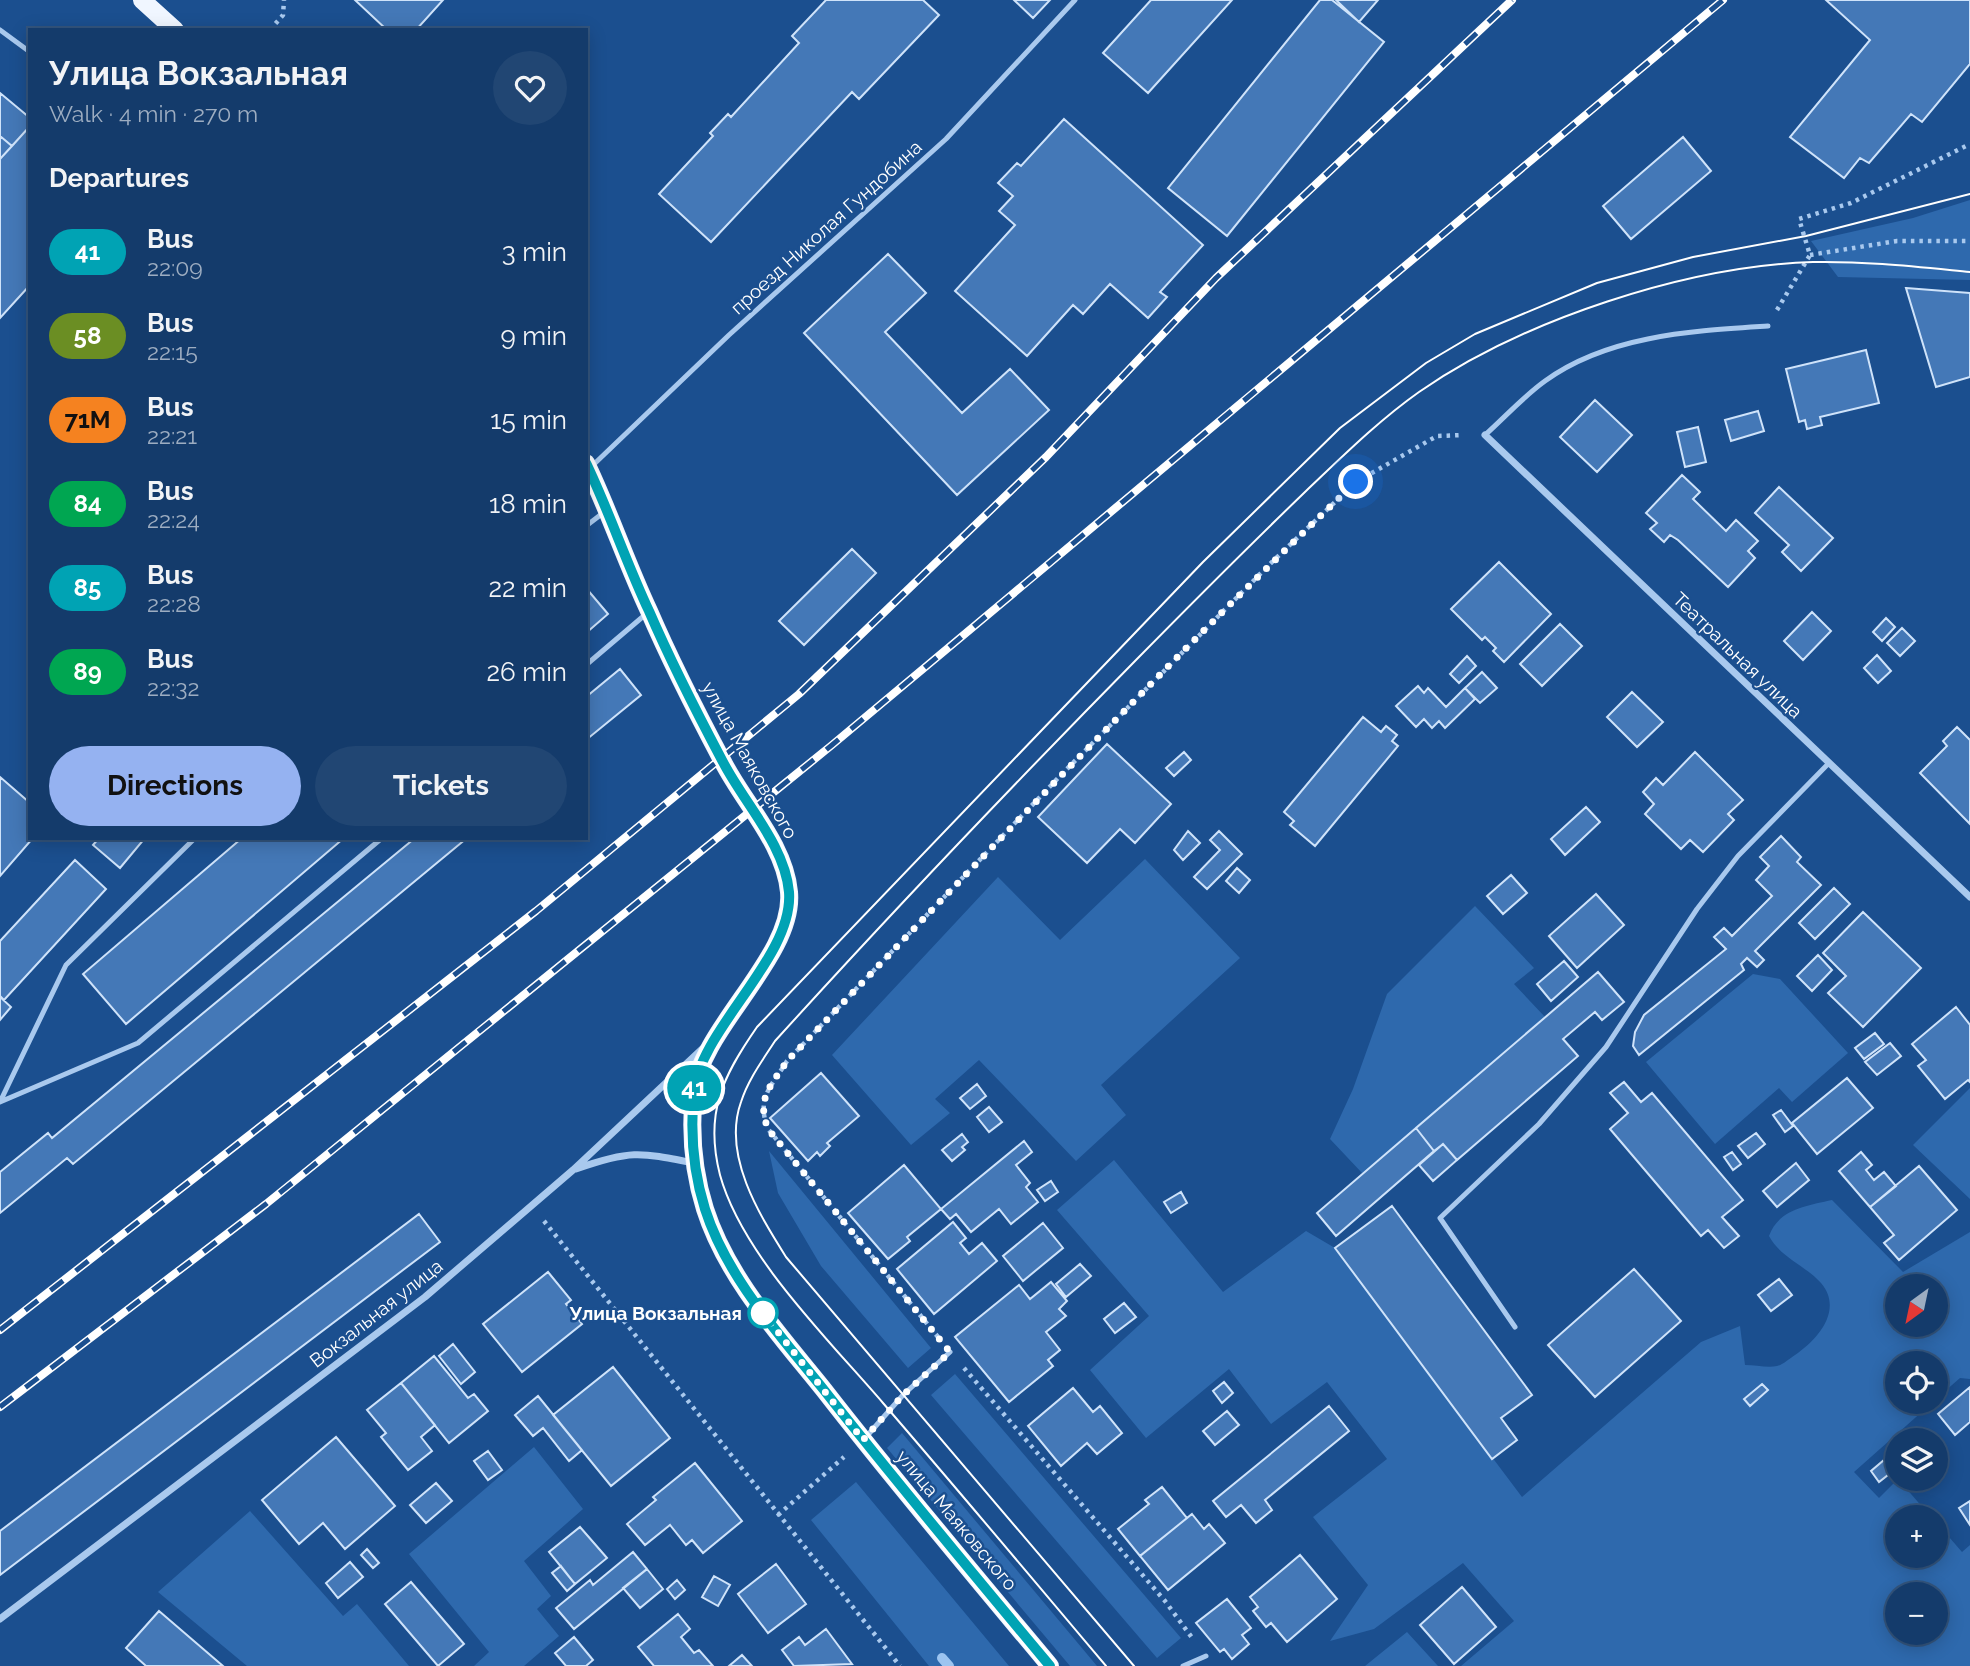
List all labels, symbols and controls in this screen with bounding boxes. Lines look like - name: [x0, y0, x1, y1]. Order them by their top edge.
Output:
- button: heart: [493, 51, 567, 125]
- text: Улица Вокзальная: [49, 54, 348, 93]
- text: Walk · 4 min · 270 m: [49, 100, 258, 127]
- street label: проезд Николая Гундобина: [726, 135, 926, 319]
- text: Departures: [49, 163, 189, 193]
- text: Bus: [147, 224, 194, 254]
- text: 41: [75, 237, 100, 266]
- text: 3 min: [502, 237, 567, 267]
- text: 22:09: [147, 254, 203, 281]
- text: Bus: [147, 308, 194, 338]
- text: 58: [74, 321, 101, 350]
- text: 9 min: [500, 321, 567, 351]
- text: 22:15: [147, 338, 198, 365]
- text: Bus: [147, 392, 194, 422]
- text: 71М: [64, 405, 111, 434]
- text: 15 min: [490, 405, 567, 435]
- text: 22:21: [147, 422, 197, 449]
- your location: [1338, 464, 1373, 499]
- text: Bus: [147, 476, 194, 506]
- text: 84: [73, 489, 102, 518]
- text: 18 min: [489, 489, 567, 519]
- text: 22:24: [147, 506, 200, 533]
- text: Bus: [147, 560, 194, 590]
- text: 85: [74, 573, 101, 602]
- text: 22 min: [489, 573, 567, 603]
- street label: Театральная улица: [1669, 588, 1807, 722]
- text: 22:28: [147, 590, 201, 617]
- text: Bus: [147, 644, 194, 674]
- text: 89: [73, 657, 102, 686]
- text: 26 min: [486, 657, 567, 687]
- text: 22:32: [147, 674, 200, 701]
- street label: улица Маяковского: [698, 678, 802, 842]
- button: Directions: [49, 746, 301, 826]
- button: Tickets: [315, 746, 567, 826]
- line badge: 41: [662, 1065, 726, 1111]
- text: 41: [681, 1073, 707, 1102]
- street label: Вокзальная улица: [305, 1254, 447, 1372]
- north arrow: [1885, 1274, 1948, 1337]
- map controls: [1885, 1274, 1948, 1645]
- marker: Улица Вокзальная: [748, 1298, 778, 1328]
- place label: Улица Вокзальная: [569, 1302, 742, 1324]
- button: locate: [1885, 1351, 1948, 1414]
- button: layers: [1885, 1428, 1948, 1491]
- street label: улица Маяковского: [892, 1445, 1022, 1595]
- button: +: [1885, 1505, 1948, 1568]
- button: −: [1885, 1582, 1948, 1645]

